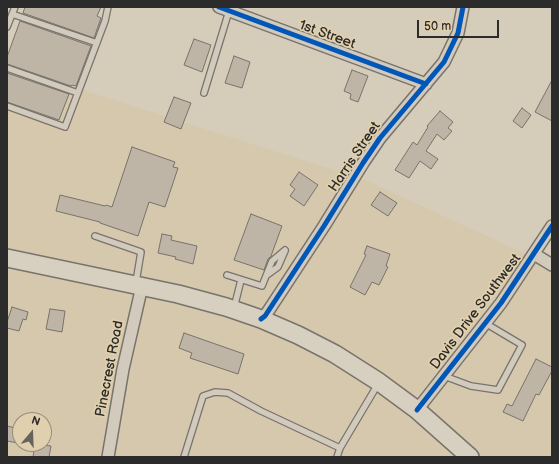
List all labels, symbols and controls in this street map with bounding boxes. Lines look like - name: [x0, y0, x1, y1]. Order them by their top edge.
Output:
- scale bar: [419, 12, 501, 38]
- street label: 1st Street: [296, 17, 358, 53]
- text: 50 m: [424, 19, 451, 34]
- street label: Harris Street: [325, 119, 385, 195]
- street label: Davis Drive Southwest: [427, 251, 525, 373]
- street label: Pinecrest Road: [92, 319, 128, 419]
- north arrow: [12, 412, 52, 452]
- text: N: [30, 414, 42, 429]

